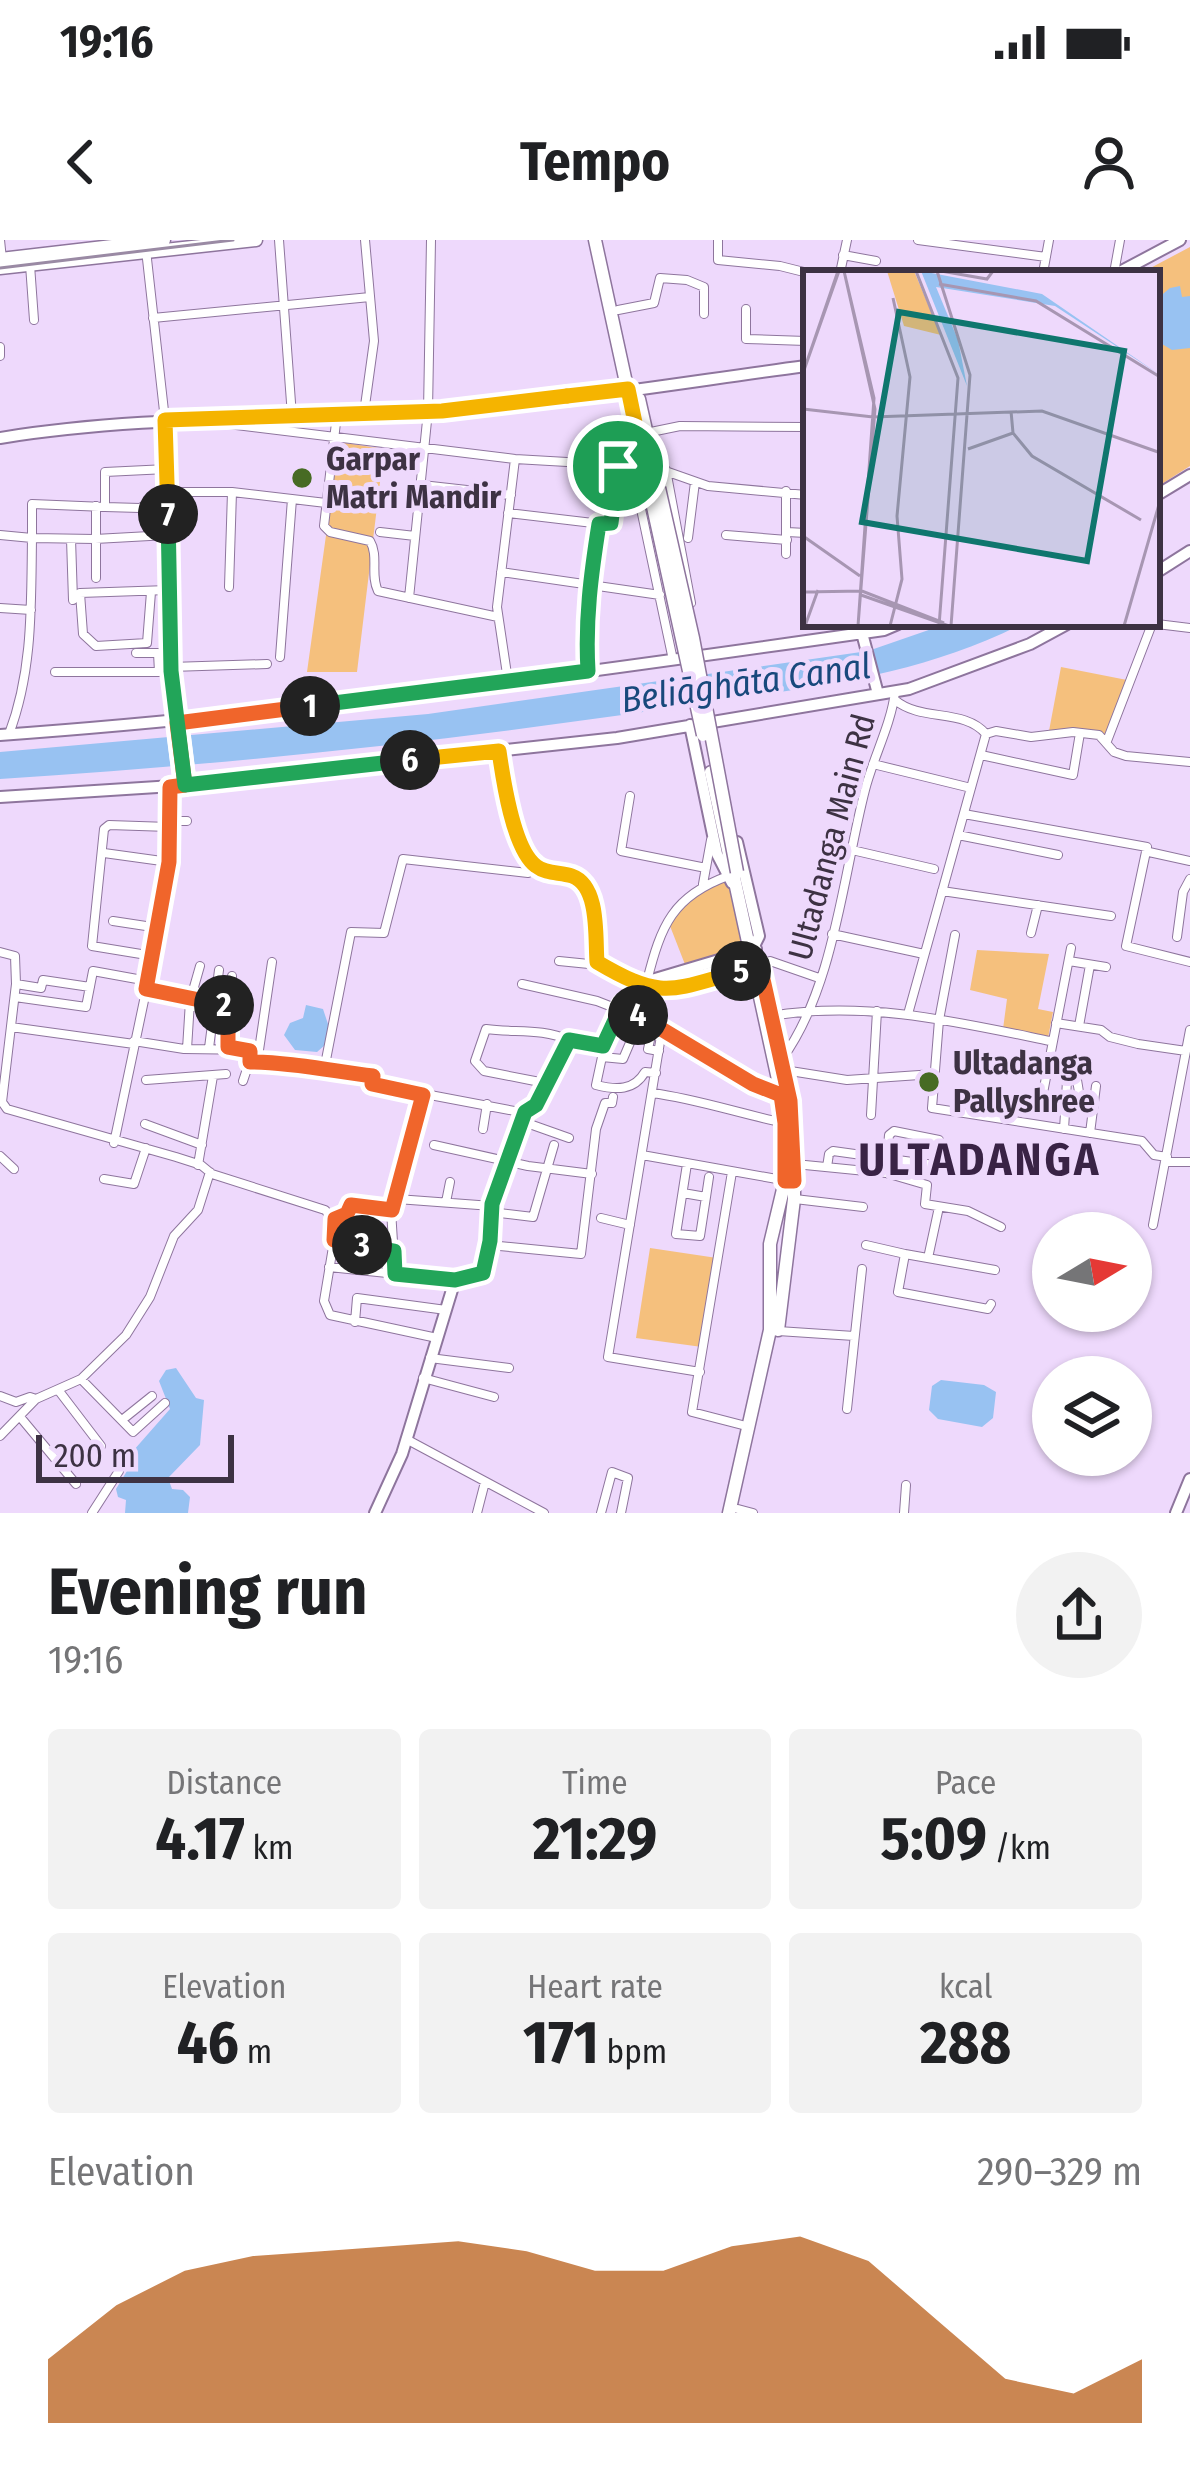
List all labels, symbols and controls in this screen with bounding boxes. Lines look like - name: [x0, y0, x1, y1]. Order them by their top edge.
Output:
- text: 19:16: [60, 15, 154, 69]
- icon: back: [48, 129, 114, 195]
- icon: person: [1076, 129, 1142, 195]
- text: Tempo: [520, 130, 670, 194]
- inset map: [803, 270, 1160, 627]
- pin: [567, 415, 669, 517]
- icon: arrive: [585, 433, 651, 499]
- place label: Garpar Matri Mandir: [326, 439, 502, 517]
- marker: Garpar Matri Mandir: [289, 465, 315, 491]
- pin: 7: [138, 484, 198, 544]
- text: 7: [161, 494, 175, 534]
- water label: Beliāghāta Canal: [618, 644, 874, 722]
- pin: 1: [280, 676, 340, 736]
- text: 1: [303, 686, 317, 726]
- street label: Ultadanga Main Rd: [780, 710, 884, 964]
- pin: 6: [380, 730, 440, 790]
- text: 6: [401, 740, 419, 780]
- pin: 5: [711, 941, 771, 1001]
- text: 5: [733, 951, 749, 991]
- pin: 2: [194, 975, 254, 1035]
- text: 2: [216, 985, 232, 1025]
- pin: 4: [608, 985, 668, 1045]
- text: 4: [630, 995, 646, 1035]
- place label: Ultadanga Pallyshree: [953, 1043, 1095, 1121]
- marker: Ultadanga Pallyshree: [916, 1069, 942, 1095]
- district label: ULTADANGA: [858, 1133, 1102, 1187]
- north arrow: [1032, 1212, 1152, 1332]
- map controls: [1032, 1212, 1152, 1476]
- pin: 3: [332, 1215, 392, 1275]
- text: 3: [354, 1225, 370, 1265]
- button: layers: [1032, 1356, 1152, 1476]
- scale bar: [36, 1429, 234, 1482]
- text: 200 m: [54, 1436, 136, 1476]
- text: Evening run: [48, 1552, 368, 1631]
- button: share: [1016, 1552, 1142, 1678]
- text: 19:16: [48, 1637, 123, 1683]
- text: Distance: [167, 1763, 282, 1803]
- text: Time: [562, 1763, 628, 1803]
- text: Pace: [935, 1763, 996, 1803]
- text: 4.17: [155, 1803, 245, 1875]
- text: 21:29: [533, 1803, 657, 1875]
- text: 5:09: [880, 1803, 987, 1875]
- text: km: [245, 1828, 293, 1868]
- text: /km: [987, 1828, 1051, 1868]
- text: Elevation: [162, 1967, 286, 2007]
- text: Heart rate: [527, 1967, 663, 2007]
- text: kcal: [939, 1967, 992, 2007]
- text: 46: [177, 2007, 239, 2079]
- text: 171: [523, 2007, 599, 2079]
- text: 288: [920, 2007, 1011, 2079]
- text: m: [239, 2032, 272, 2072]
- text: bpm: [599, 2032, 667, 2072]
- text: Elevation: [48, 2149, 195, 2195]
- text: 290–329 m: [977, 2149, 1142, 2195]

